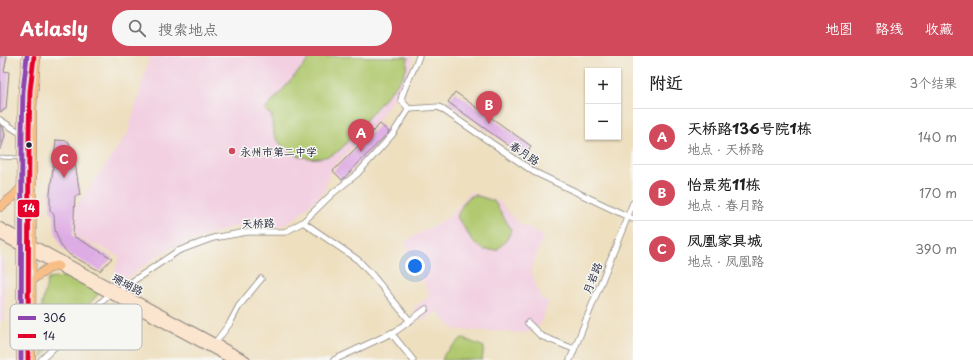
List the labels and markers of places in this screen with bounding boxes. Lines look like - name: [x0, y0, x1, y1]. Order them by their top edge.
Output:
- pin: B: [476, 91, 502, 124]
- pin: A: [348, 119, 374, 152]
- unlabelled marker: [24, 140, 34, 150]
- place label: 永州市第二中学: [240, 143, 317, 160]
- pin: C: [51, 145, 77, 178]
- marker: 永州市第二中学: [227, 146, 237, 156]

